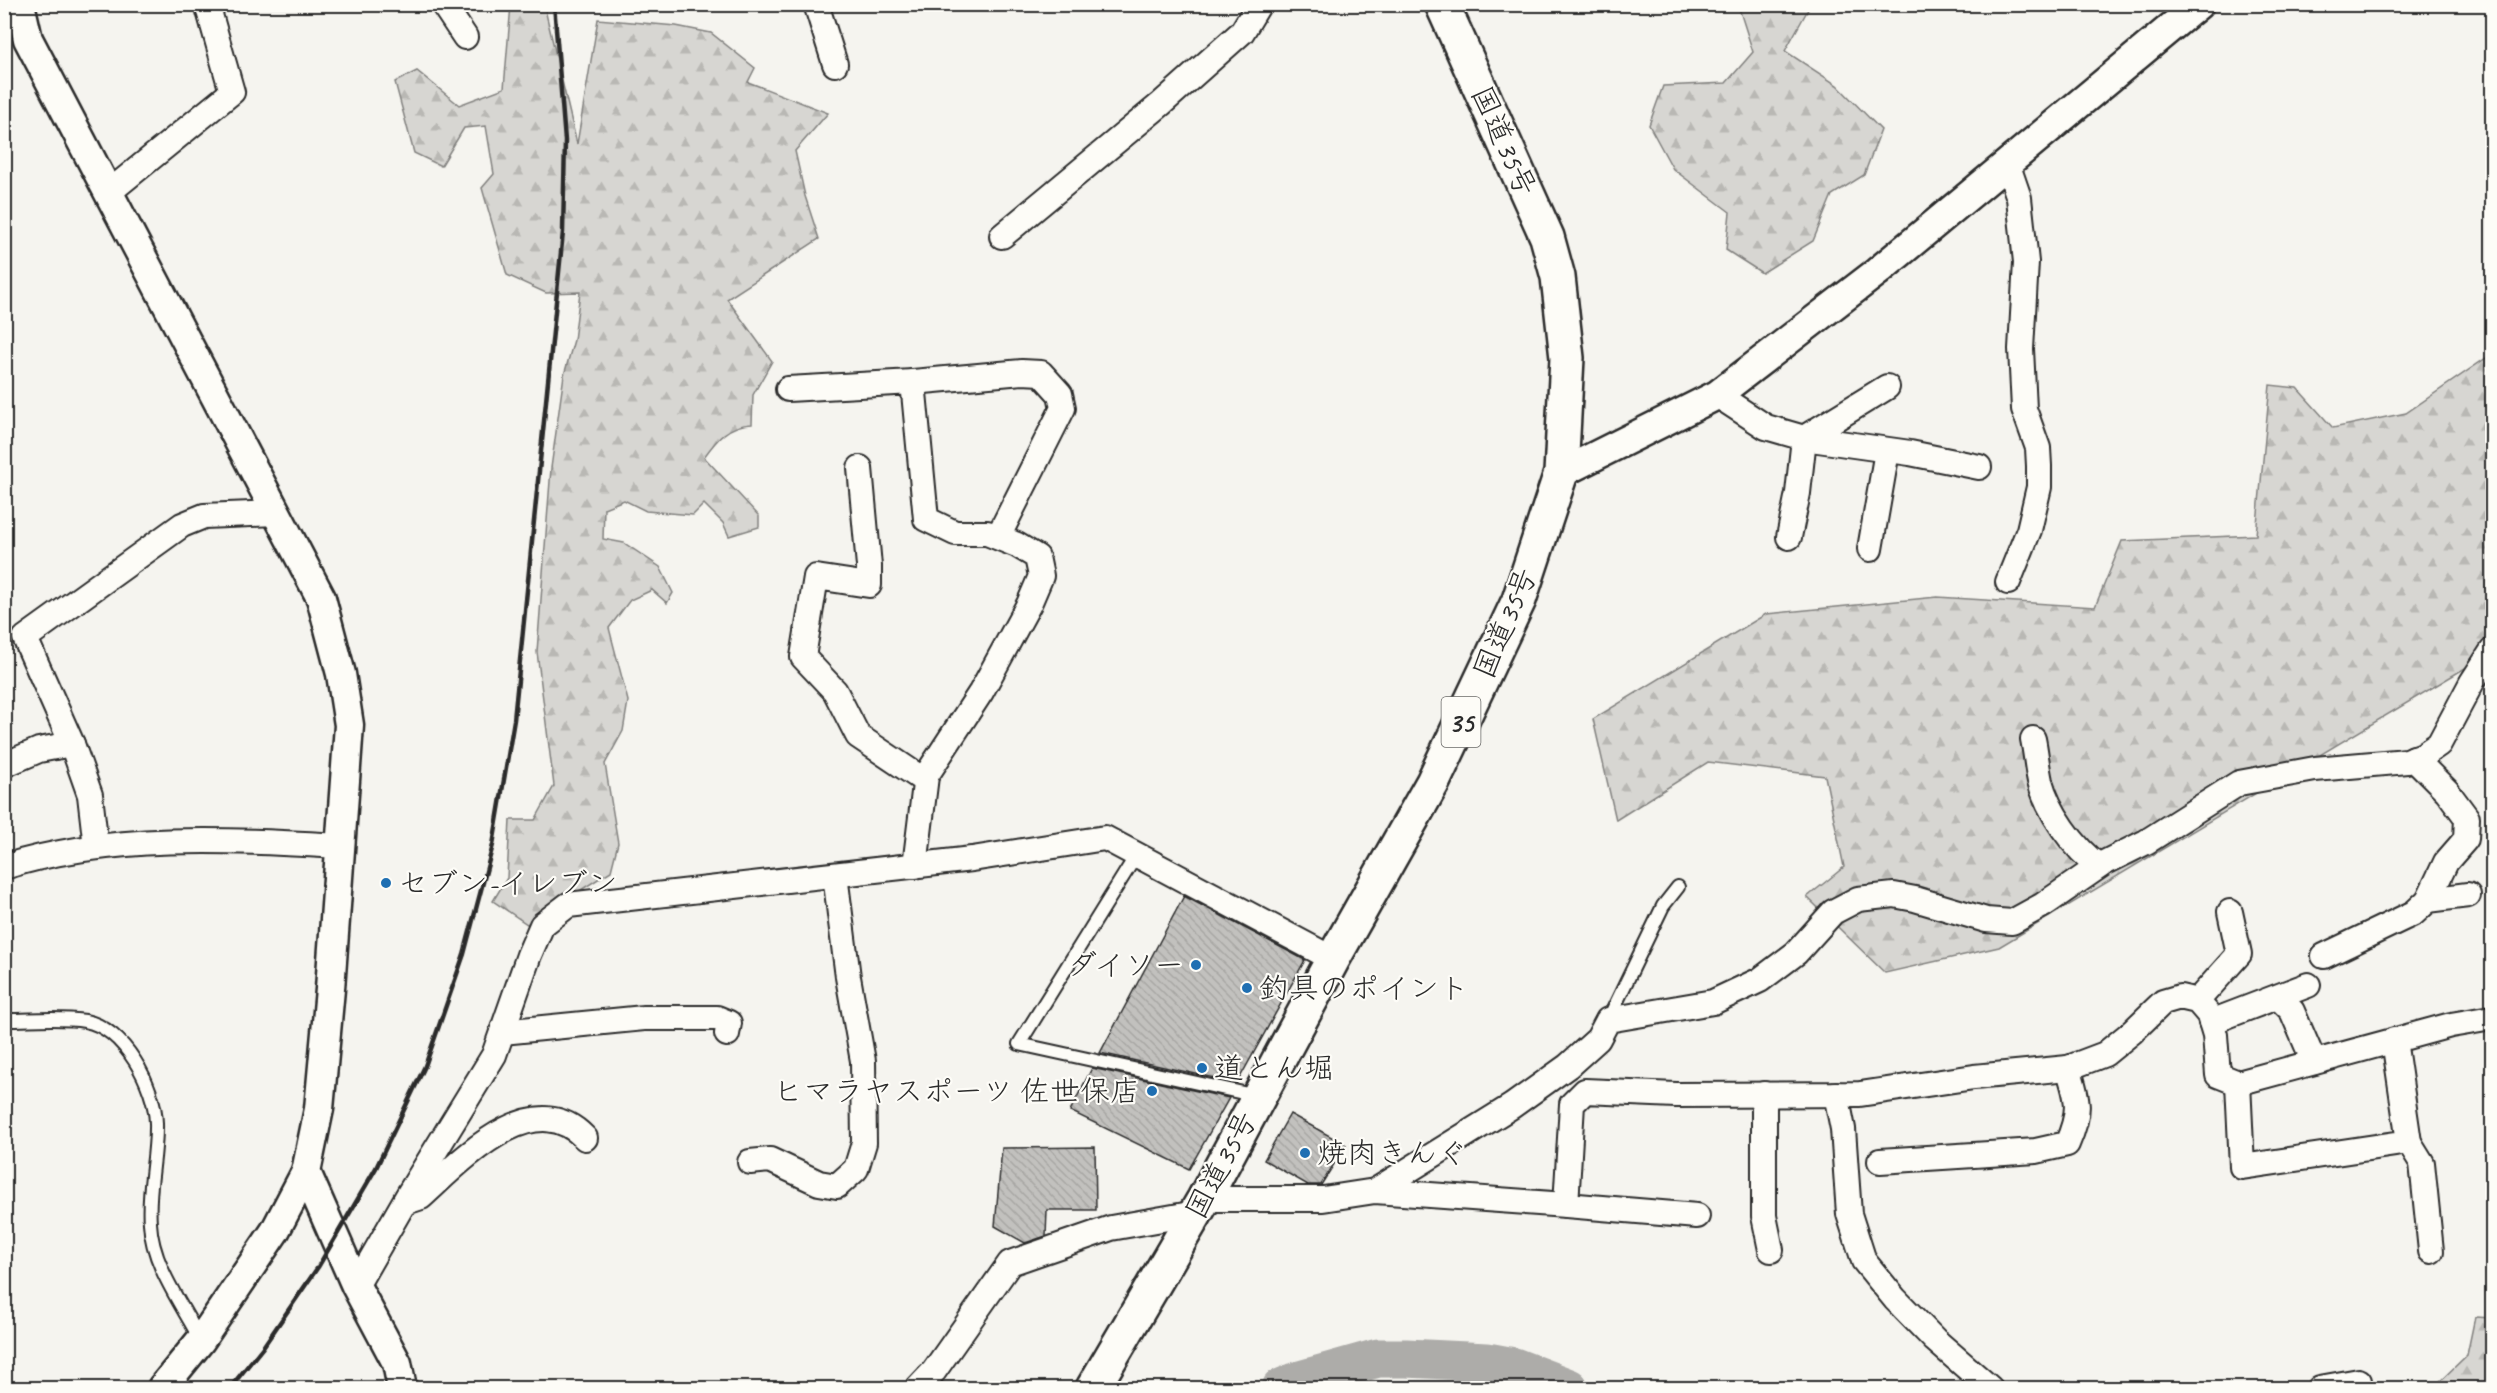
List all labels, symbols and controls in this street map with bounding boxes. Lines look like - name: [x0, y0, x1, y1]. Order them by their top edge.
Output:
- street label: 国道35号: [1463, 80, 1545, 202]
- street label: 国道35号: [1465, 562, 1545, 684]
- road number: 35: [1442, 697, 1480, 747]
- place label: セブン-イレブン: [398, 864, 618, 902]
- marker: セブン-イレブン: [379, 876, 393, 890]
- place label: ダイソー: [1067, 946, 1184, 984]
- marker: ダイソー: [1189, 958, 1203, 972]
- place label: 釣具のポイント: [1259, 969, 1469, 1007]
- marker: 釣具のポイント: [1240, 981, 1254, 995]
- place label: 道とん堀: [1214, 1049, 1334, 1087]
- marker: 道とん堀: [1195, 1061, 1209, 1075]
- place label: ヒマラヤスポーツ 佐世保店: [773, 1072, 1140, 1110]
- marker: ヒマラヤスポーツ 佐世保店: [1145, 1084, 1159, 1098]
- street label: 国道35号: [1177, 1104, 1265, 1226]
- place label: 焼肉きんぐ: [1317, 1134, 1467, 1172]
- marker: 焼肉きんぐ: [1298, 1146, 1312, 1160]

